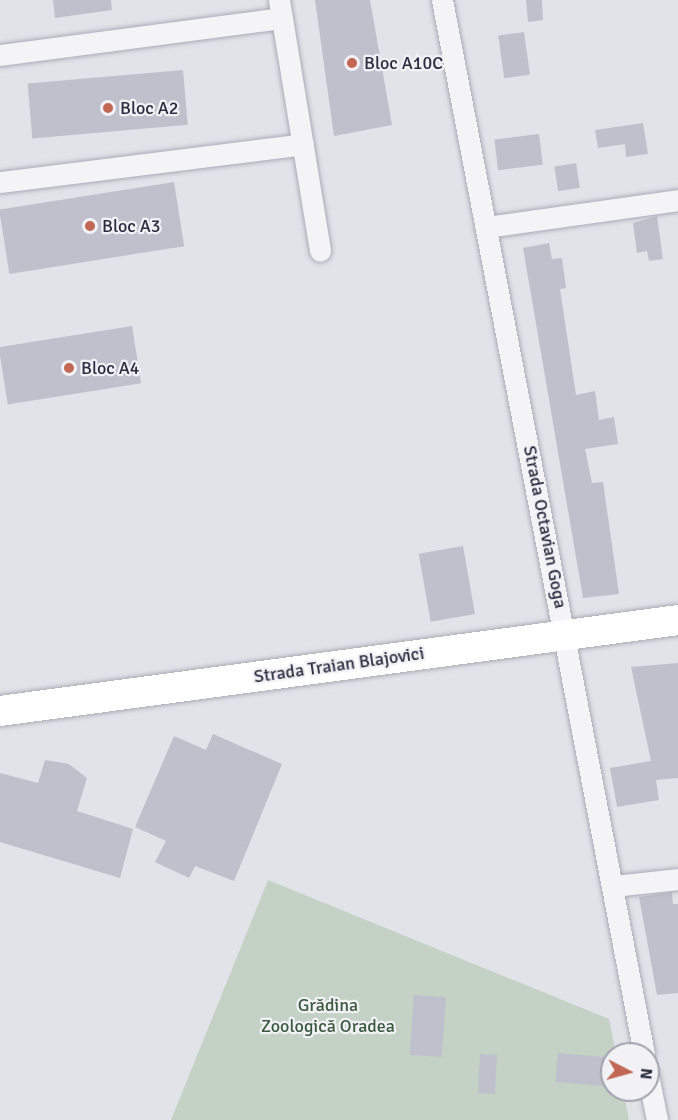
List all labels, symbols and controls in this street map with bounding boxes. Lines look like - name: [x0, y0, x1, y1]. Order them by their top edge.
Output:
- place label: Bloc A10C: [364, 52, 443, 74]
- marker: Bloc A10C: [345, 56, 359, 70]
- place label: Bloc A2: [120, 97, 179, 119]
- marker: Bloc A2: [101, 101, 115, 115]
- place label: Bloc A3: [102, 215, 161, 237]
- marker: Bloc A3: [83, 219, 97, 233]
- place label: Bloc A4: [81, 357, 140, 379]
- marker: Bloc A4: [62, 361, 76, 375]
- street label: Strada Octavian Goga: [519, 444, 571, 610]
- street label: Strada Traian Blajovici: [252, 642, 426, 688]
- park label: Grădina Zoologică Oradea: [261, 995, 395, 1038]
- north arrow: [600, 1042, 660, 1102]
- text: N: [635, 1067, 656, 1080]

